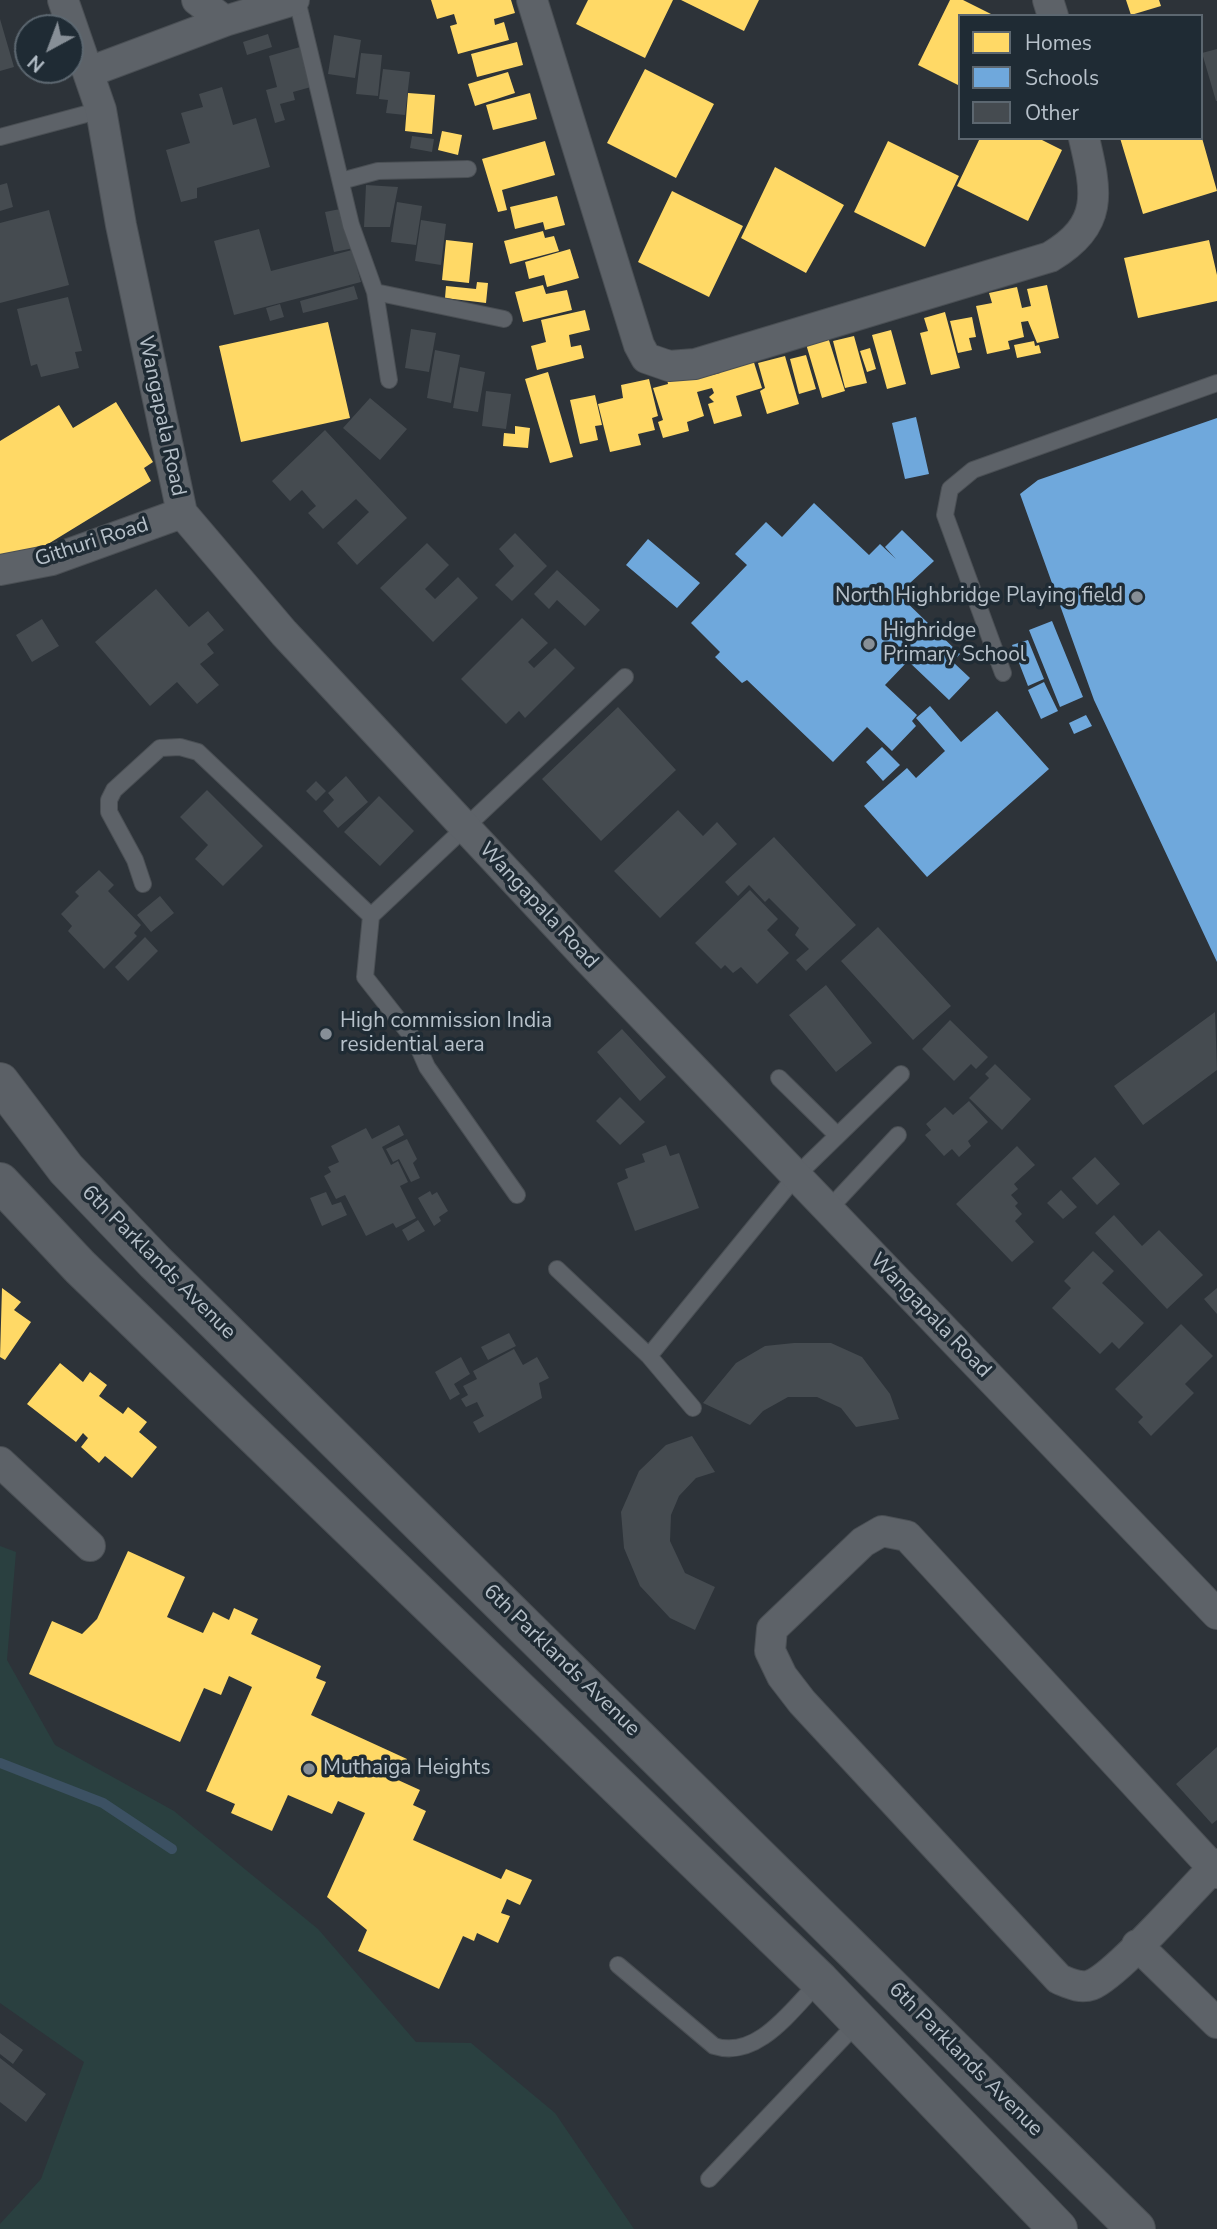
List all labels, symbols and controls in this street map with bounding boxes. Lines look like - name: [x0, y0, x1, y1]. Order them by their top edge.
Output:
- north arrow: [14, 14, 84, 84]
- legend: [958, 14, 1203, 140]
- text: Homes: [1025, 29, 1092, 57]
- text: N: [23, 49, 50, 78]
- text: Schools: [1025, 64, 1099, 92]
- text: Other: [1025, 99, 1079, 127]
- street label: Wangapala Road: [132, 333, 190, 499]
- street label: Githuri Road: [32, 513, 152, 573]
- place label: North Highbridge Playing field: [835, 584, 1123, 610]
- marker: North Highbridge Playing field: [1129, 589, 1145, 605]
- place label: Highridge Primary School: [883, 619, 1026, 669]
- marker: Highridge Primary School: [861, 636, 877, 652]
- street label: Wangapala Road: [473, 838, 603, 974]
- place label: High commission India residential aera: [340, 1009, 552, 1059]
- marker: High commission India residential aera: [318, 1026, 334, 1042]
- street label: 6th Parklands Avenue: [76, 1181, 240, 1345]
- street label: Wangapala Road: [864, 1248, 996, 1384]
- street label: 6th Parklands Avenue: [478, 1580, 644, 1742]
- place label: Muthaiga Heights: [323, 1756, 491, 1782]
- marker: Muthaiga Heights: [301, 1761, 317, 1777]
- street label: 6th Parklands Avenue: [883, 1978, 1047, 2142]

